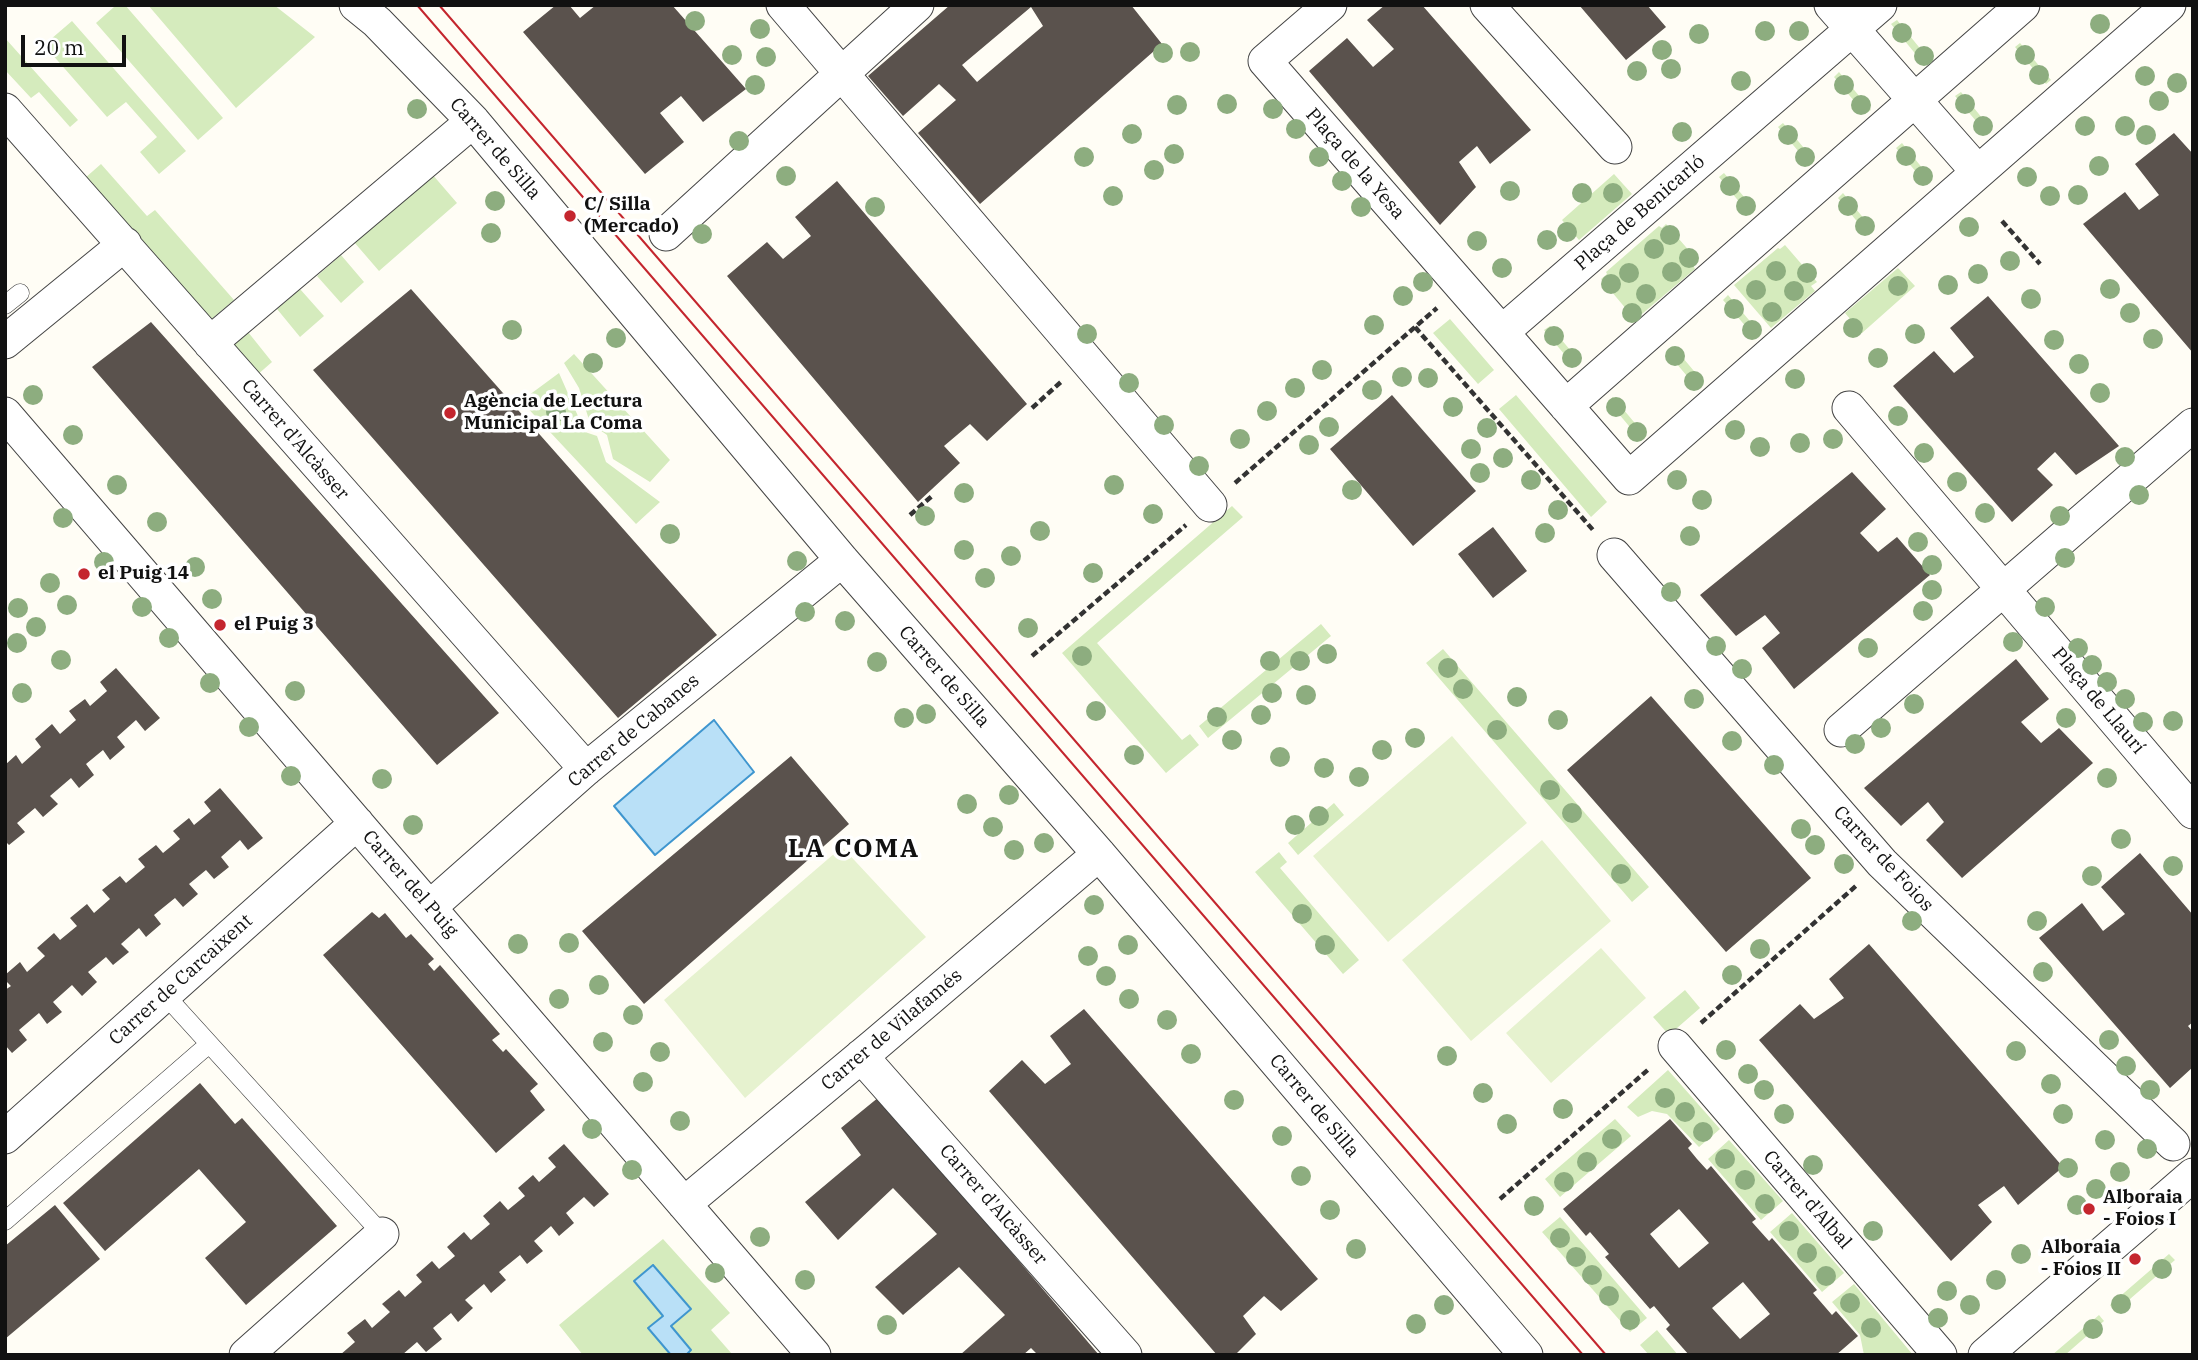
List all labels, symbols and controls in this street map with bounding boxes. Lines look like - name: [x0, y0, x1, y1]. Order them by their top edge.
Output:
- scale bar: [24, 21, 130, 65]
- text: 20 m: [34, 33, 84, 61]
- street label: Carrer de Silla: [445, 93, 545, 205]
- street label: Plaça de la Yesa: [1301, 104, 1409, 224]
- street label: Plaça de Benicarló: [1570, 150, 1710, 276]
- place label: C/ Silla (Mercado): [584, 194, 679, 238]
- marker: C/ Silla (Mercado): [562, 208, 578, 224]
- street label: Carrer d'Alcàsser: [236, 375, 354, 505]
- place label: Agència de Lectura Municipal La Coma: [464, 391, 643, 435]
- marker: Agència de Lectura Municipal La Coma: [442, 405, 458, 421]
- place label: el Puig 14: [98, 563, 189, 585]
- marker: el Puig 14: [76, 566, 92, 582]
- place label: el Puig 3: [234, 614, 314, 636]
- marker: el Puig 3: [212, 617, 228, 633]
- street label: Carrer de Silla: [894, 621, 994, 733]
- street label: Plaça de Llaurí: [2047, 643, 2149, 759]
- street label: Carrer de Cabanes: [564, 669, 704, 793]
- street label: Carrer de Foios: [1828, 801, 1938, 917]
- street label: Carrer del Puig: [357, 826, 463, 942]
- district label: LA COMA: [789, 833, 919, 865]
- street label: Carrer de Carcaixent: [105, 910, 257, 1050]
- street label: Carrer de Vilafamés: [817, 964, 967, 1096]
- street label: Carrer de Silla: [1264, 1050, 1364, 1162]
- street label: Carrer d'Alcàsser: [934, 1140, 1052, 1270]
- street label: Carrer d'Albal: [1758, 1146, 1856, 1254]
- place label: Alboraia - Foios I: [2103, 1187, 2183, 1231]
- marker: Alboraia - Foios I: [2081, 1201, 2097, 1217]
- place label: Alboraia - Foios II: [2041, 1237, 2121, 1281]
- marker: Alboraia - Foios II: [2127, 1251, 2143, 1267]

